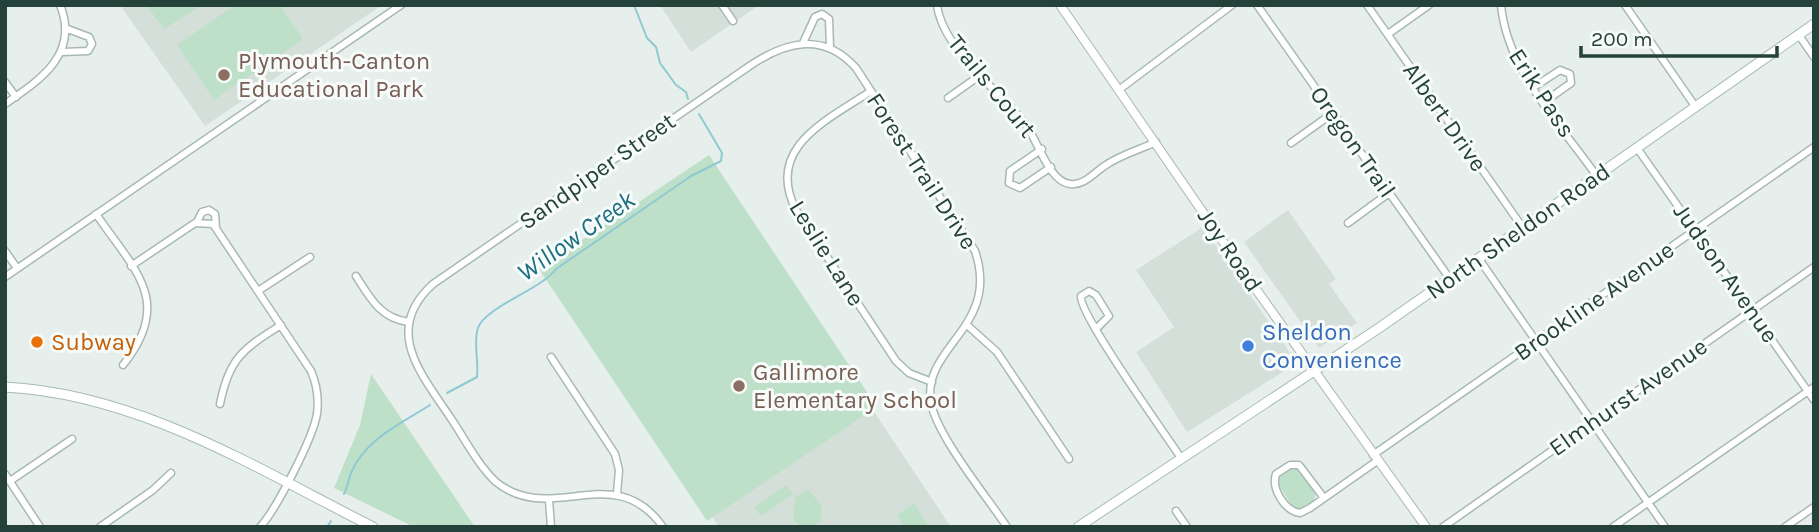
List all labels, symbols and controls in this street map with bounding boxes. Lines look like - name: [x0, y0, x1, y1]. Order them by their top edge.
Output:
- scale bar: [1581, 14, 1777, 58]
- text: 200 m: [1591, 27, 1653, 51]
- street label: Trails Court: [942, 29, 1042, 143]
- street label: Erik Pass: [1503, 43, 1581, 143]
- place label: Plymouth-Canton Educational Park: [238, 47, 430, 103]
- street label: Albert Drive: [1397, 57, 1493, 177]
- marker: Plymouth-Canton Educational Park: [216, 67, 232, 83]
- street label: Oregon Trail: [1304, 81, 1402, 203]
- street label: Forest Trail Drive: [861, 87, 983, 255]
- street label: Sandpiper Street: [514, 107, 680, 235]
- street label: North Sheldon Road: [1421, 157, 1615, 305]
- water label: Willow Creek: [511, 184, 642, 288]
- street label: Leslie Lane: [784, 195, 870, 311]
- street label: Judson Avenue: [1668, 198, 1784, 348]
- street label: Joy Road: [1192, 203, 1268, 297]
- street label: Brookline Avenue: [1509, 235, 1679, 367]
- place label: Sheldon Convenience: [1262, 318, 1402, 374]
- place label: Subway: [51, 328, 136, 356]
- street label: Elmhurst Avenue: [1544, 332, 1712, 462]
- marker: Subway: [29, 334, 45, 350]
- marker: Sheldon Convenience: [1240, 338, 1256, 354]
- place label: Gallimore Elementary School: [753, 358, 957, 414]
- marker: Gallimore Elementary School: [731, 378, 747, 394]

